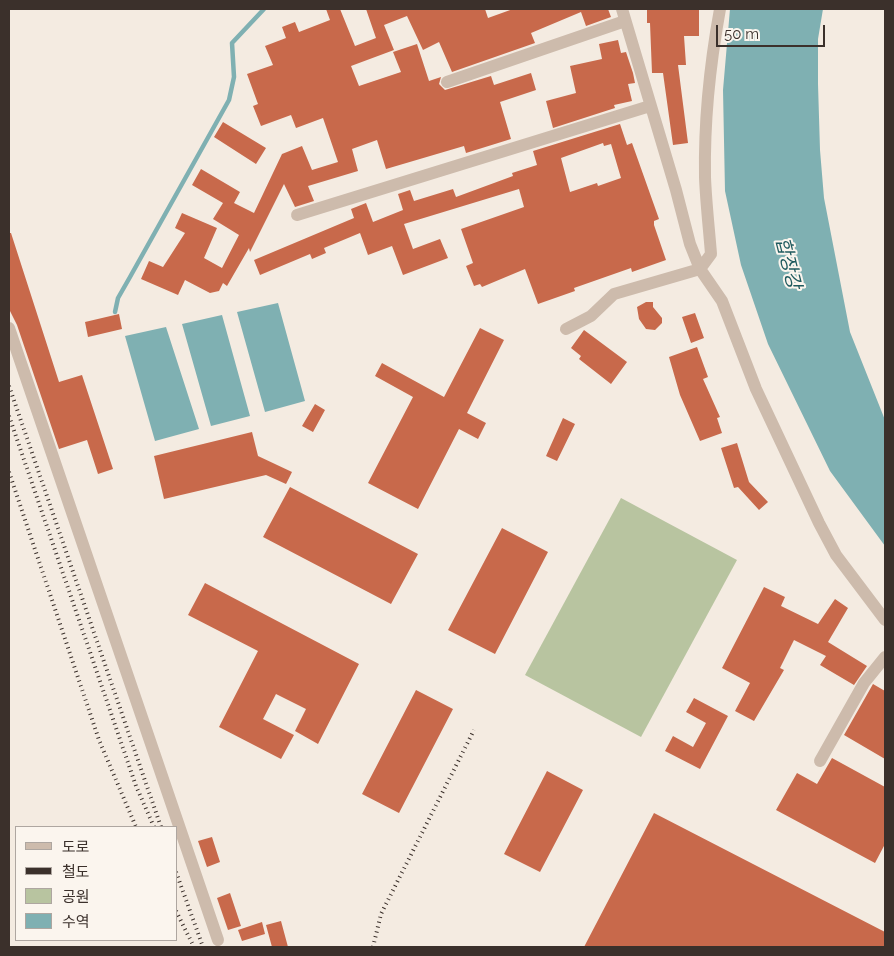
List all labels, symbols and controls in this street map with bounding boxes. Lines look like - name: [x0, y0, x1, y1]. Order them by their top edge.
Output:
- scale bar: [719, 15, 828, 47]
- text: 50 m: [724, 25, 759, 43]
- water label: 합장강: [771, 235, 805, 291]
- legend: [15, 826, 178, 941]
- text: 도로: [62, 838, 90, 856]
- text: 철도: [62, 863, 90, 881]
- text: 공원: [62, 888, 90, 906]
- text: 수역: [62, 913, 90, 931]

